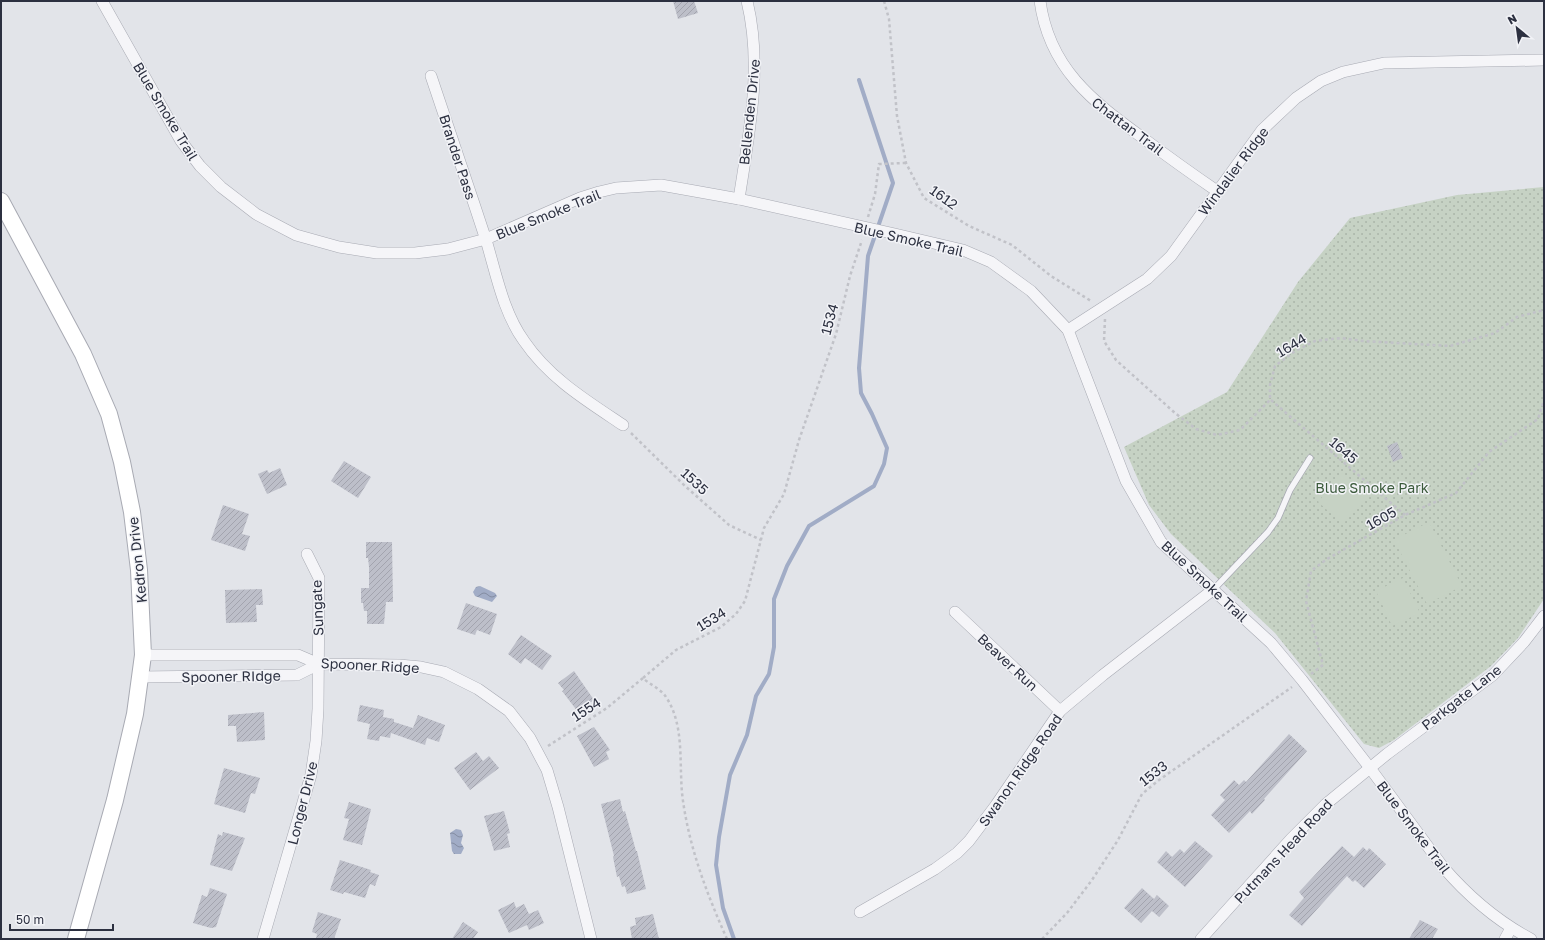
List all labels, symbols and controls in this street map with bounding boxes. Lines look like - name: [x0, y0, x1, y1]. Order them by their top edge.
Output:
- north arrow: [1497, 8, 1537, 48]
- text: N: [1505, 11, 1519, 27]
- street label: Bellenden Drive: [735, 58, 763, 166]
- street label: Blue Smoke Trail: [130, 59, 202, 163]
- street label: Chattan Trail: [1089, 93, 1167, 159]
- street label: Brander Pass: [436, 112, 480, 202]
- street label: Windalier Ridge: [1194, 123, 1272, 219]
- street label: 1612: [927, 181, 961, 213]
- street label: Blue Smoke Trail: [493, 185, 603, 243]
- street label: Blue Smoke Trail: [853, 218, 965, 260]
- street label: 1534: [817, 302, 841, 336]
- street label: 1644: [1273, 329, 1309, 361]
- street label: 1645: [1326, 433, 1362, 467]
- street label: 1535: [678, 464, 712, 498]
- park label: Blue Smoke Park: [1315, 479, 1429, 496]
- street label: 1605: [1363, 503, 1399, 533]
- street label: Kedron Drive: [124, 516, 150, 604]
- street label: Blue Smoke Trail: [1158, 537, 1252, 625]
- street label: Sungate: [308, 580, 326, 636]
- street label: 1534: [693, 603, 729, 635]
- street label: Beaver Run: [974, 630, 1042, 694]
- street label: Spooner Ridge: [320, 654, 420, 676]
- street label: Parkgate Lane: [1418, 661, 1504, 733]
- street label: Spooner RIdge: [181, 667, 281, 685]
- street label: 1554: [568, 693, 604, 725]
- street label: Swanon Ridge Road: [975, 711, 1065, 829]
- street label: 1533: [1135, 757, 1171, 789]
- street label: Longer Drive: [283, 760, 321, 846]
- street label: Blue Smoke Trail: [1374, 777, 1454, 877]
- street label: Putmans Head Road: [1230, 795, 1336, 907]
- scale bar: [10, 906, 113, 932]
- text: 50 m: [16, 912, 44, 927]

